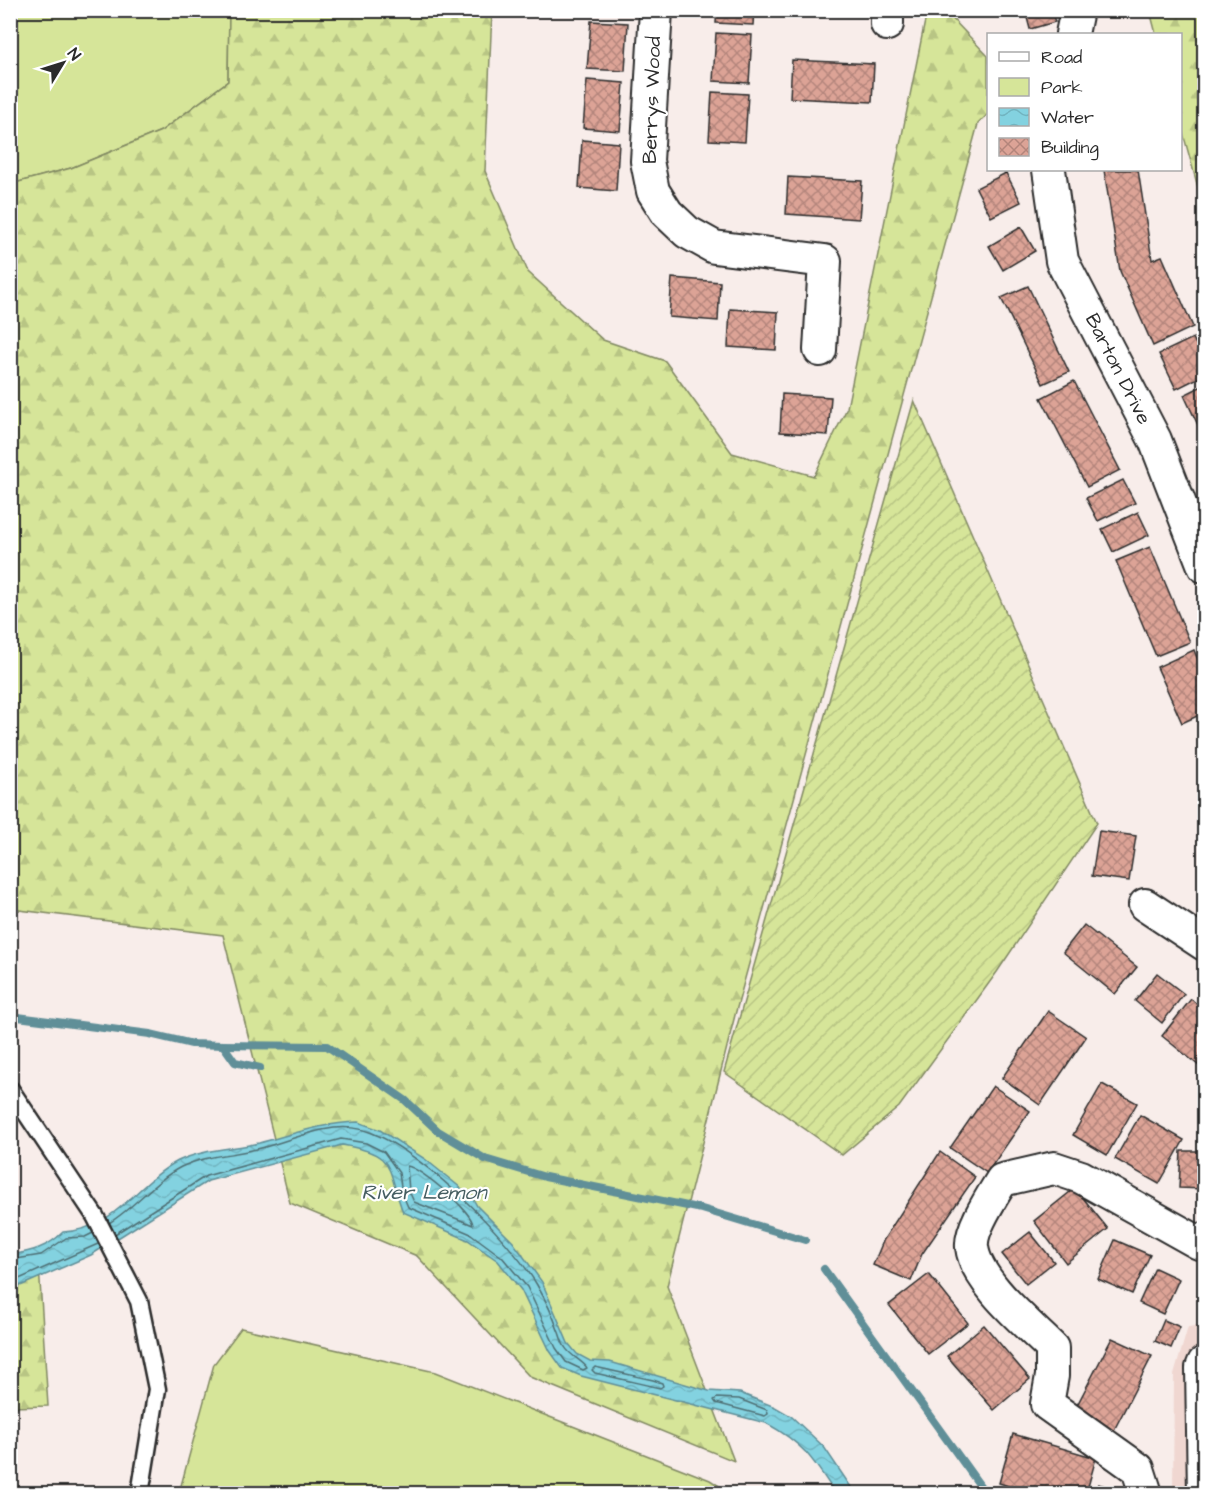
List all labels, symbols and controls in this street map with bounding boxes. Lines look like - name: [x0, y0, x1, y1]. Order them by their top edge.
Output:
- north arrow: [33, 33, 93, 93]
- legend: [987, 33, 1182, 171]
- street label: Berrys Wood: [636, 36, 669, 164]
- text: N: [62, 44, 86, 65]
- text: Road: [1041, 45, 1082, 70]
- text: Park: [1041, 75, 1083, 100]
- text: Water: [1041, 105, 1094, 130]
- text: Building: [1041, 135, 1099, 161]
- street label: Barton Drive: [1078, 309, 1158, 429]
- water label: River Lemon: [362, 1178, 488, 1207]

